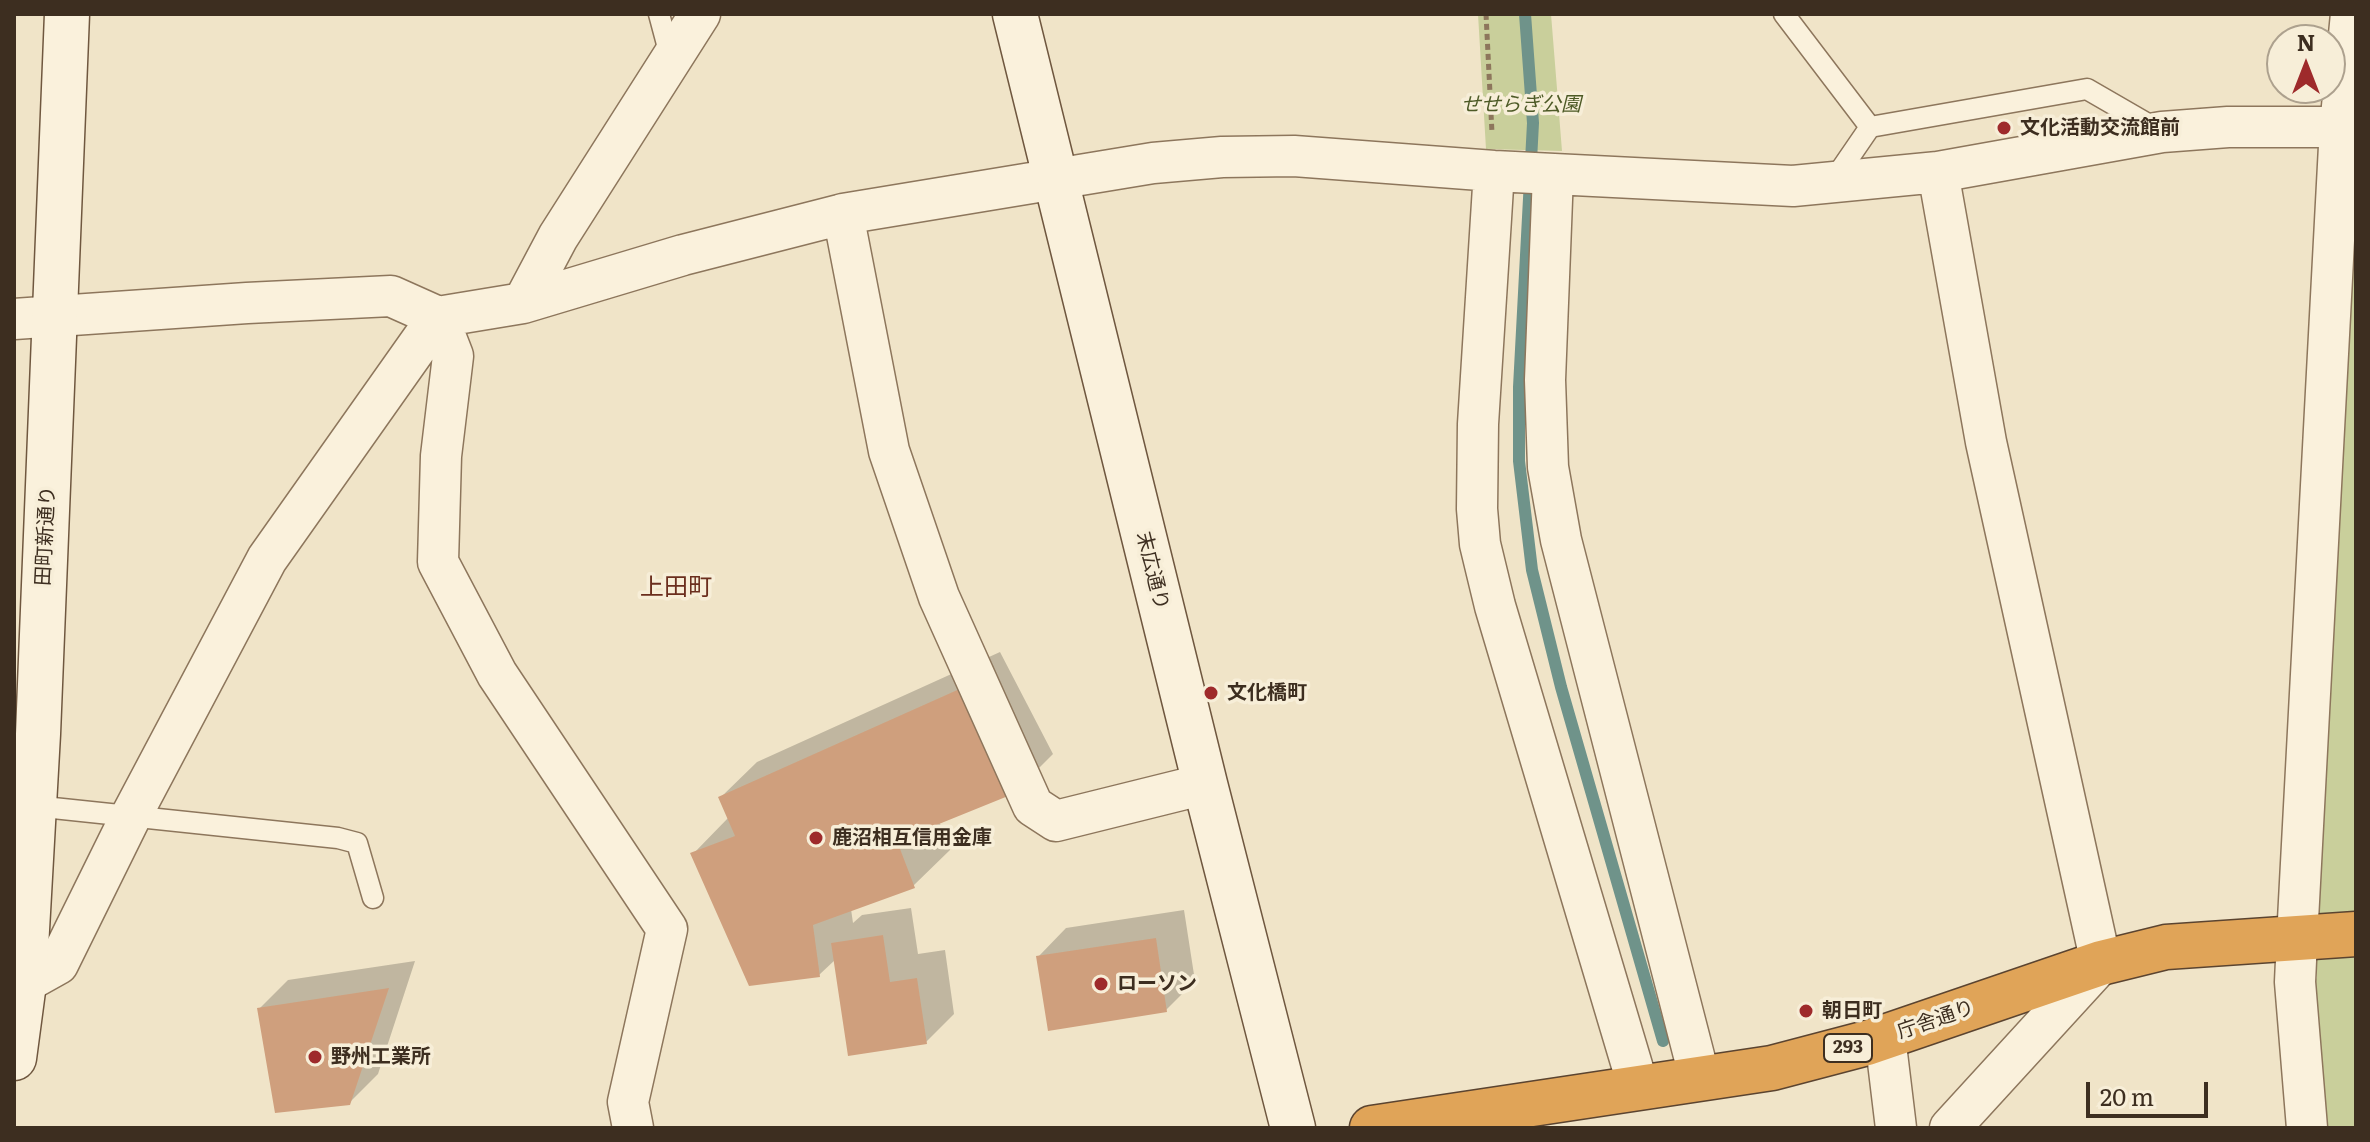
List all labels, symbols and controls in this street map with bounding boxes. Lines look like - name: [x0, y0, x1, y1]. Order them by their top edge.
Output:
- north arrow: [2266, 24, 2346, 104]
- text: N: [2297, 25, 2315, 58]
- park label: せせらぎ公園: [1461, 93, 1581, 117]
- place label: 文化活動交流館前: [2020, 116, 2180, 140]
- marker: 文化活動交流館前: [1995, 119, 2013, 137]
- street label: 田町新通り: [31, 485, 61, 587]
- street label: 末広通り: [1131, 529, 1173, 613]
- district label: 上田町: [640, 574, 712, 602]
- place label: 文化橋町: [1227, 681, 1307, 705]
- marker: 文化橋町: [1202, 684, 1220, 702]
- place label: 鹿沼相互信用金庫: [832, 826, 992, 850]
- marker: 鹿沼相互信用金庫: [807, 829, 825, 847]
- place label: ローソン: [1117, 972, 1197, 996]
- marker: ローソン: [1092, 975, 1110, 993]
- street label: 庁舎通り: [1894, 996, 1978, 1044]
- place label: 朝日町: [1822, 999, 1882, 1023]
- marker: 朝日町: [1797, 1002, 1815, 1020]
- road number: 293: [1824, 1034, 1872, 1062]
- place label: 野州工業所: [331, 1045, 431, 1069]
- marker: 野州工業所: [306, 1048, 324, 1066]
- scale bar: [2090, 1066, 2212, 1116]
- text: 20 m: [2100, 1078, 2154, 1113]

